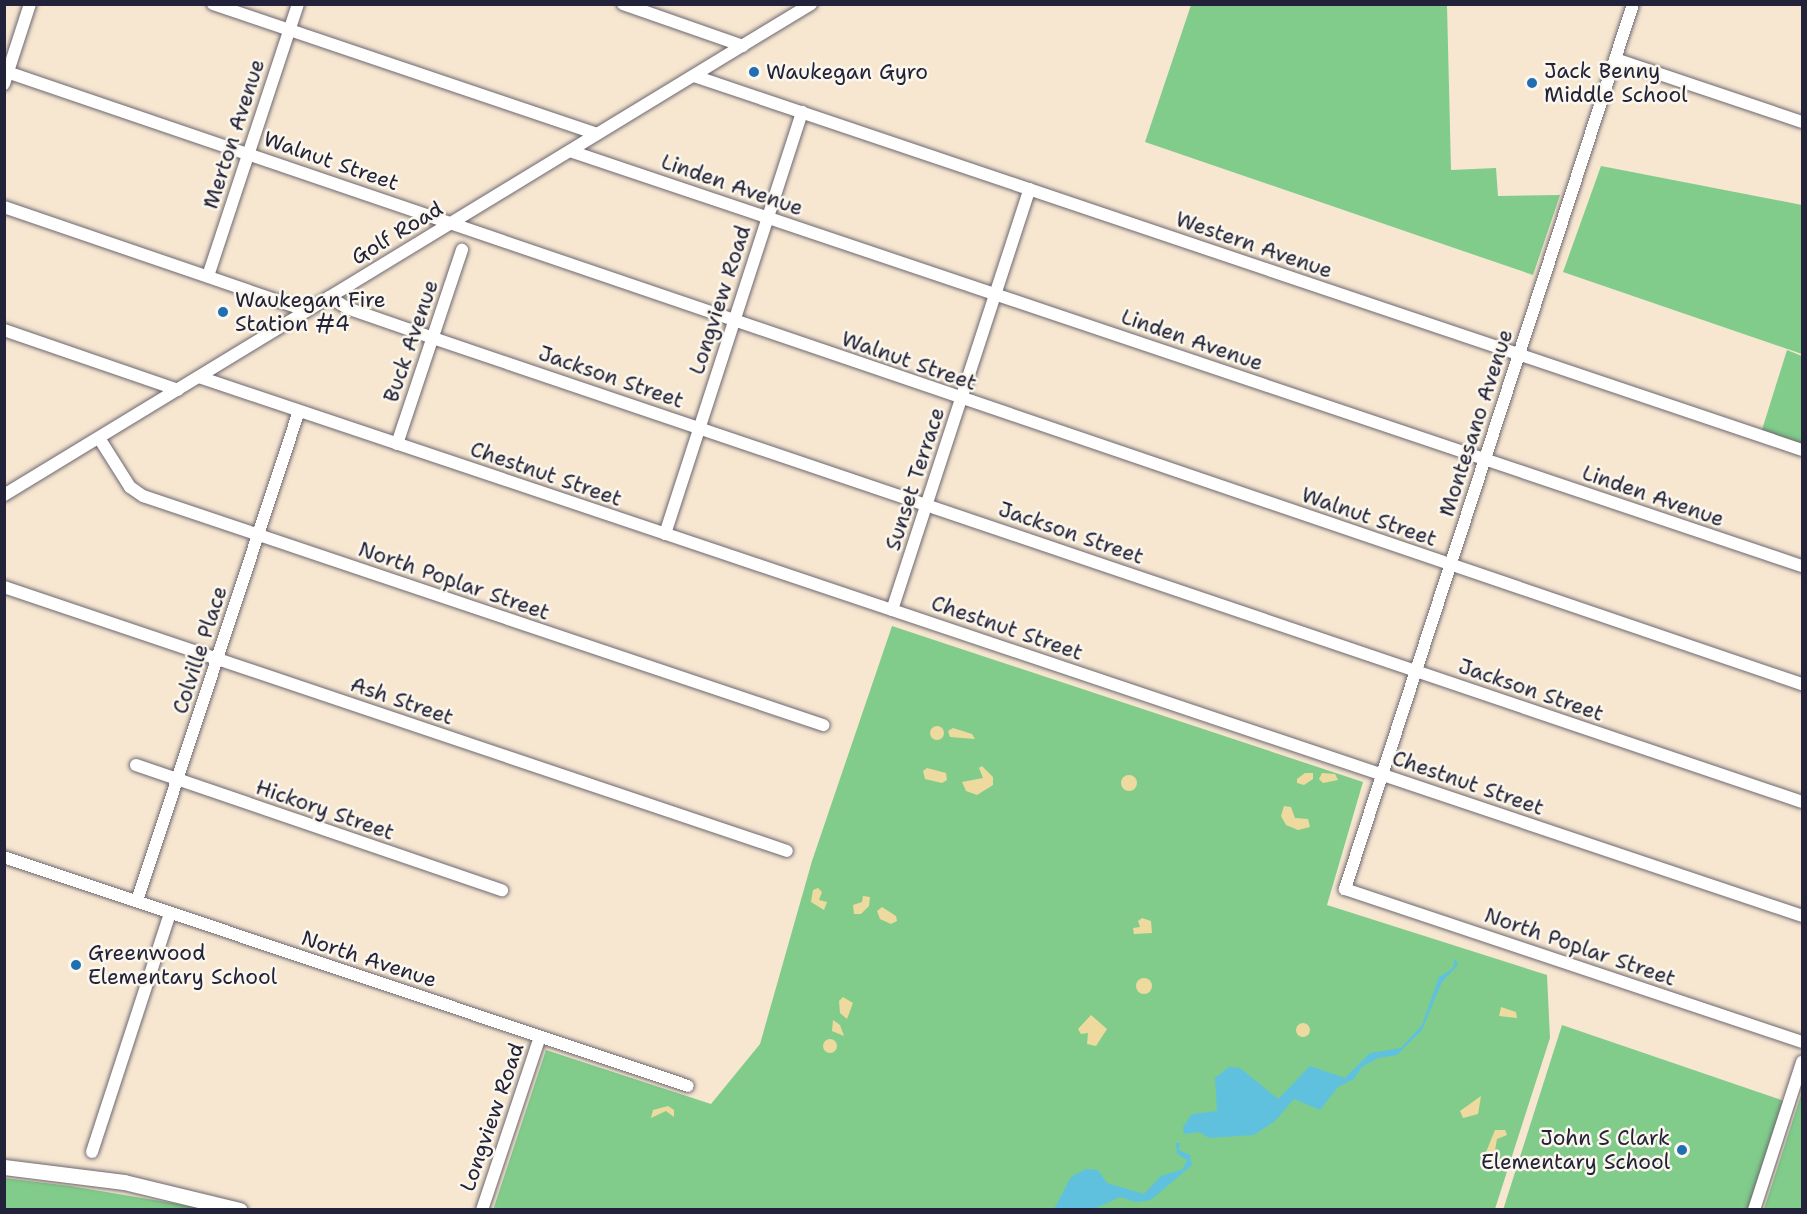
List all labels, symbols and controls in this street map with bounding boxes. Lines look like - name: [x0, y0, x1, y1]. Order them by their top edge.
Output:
- street label: Merton Avenue: [198, 56, 270, 212]
- place label: Jack Benny Middle School: [1544, 58, 1687, 108]
- place label: Waukegan Gyro: [766, 59, 928, 85]
- marker: Waukegan Gyro: [747, 65, 761, 79]
- marker: Jack Benny Middle School: [1525, 76, 1539, 90]
- street label: Walnut Street: [260, 126, 402, 196]
- street label: Linden Avenue: [658, 149, 806, 221]
- street label: Golf Road: [347, 196, 447, 270]
- street label: Western Avenue: [1172, 206, 1336, 284]
- street label: Longview Road: [684, 222, 756, 378]
- street label: Buck Avenue: [378, 277, 444, 405]
- place label: Waukegan Fire Station #4: [235, 287, 386, 337]
- street label: Linden Avenue: [1118, 304, 1266, 376]
- marker: Waukegan Fire Station #4: [216, 305, 230, 319]
- street label: Walnut Street: [838, 326, 980, 396]
- street label: Montesano Avenue: [1434, 326, 1518, 520]
- street label: Jackson Street: [535, 340, 687, 414]
- street label: Sunset Terrace: [880, 404, 950, 554]
- street label: Chestnut Street: [467, 436, 625, 512]
- street label: Linden Avenue: [1579, 460, 1727, 532]
- street label: Walnut Street: [1298, 482, 1440, 552]
- street label: Jackson Street: [995, 496, 1147, 570]
- street label: North Poplar Street: [355, 536, 553, 626]
- street label: Colville Place: [167, 583, 233, 717]
- street label: Chestnut Street: [928, 590, 1086, 666]
- street label: Jackson Street: [1455, 653, 1607, 727]
- street label: Ash Street: [347, 672, 457, 730]
- street label: Chestnut Street: [1389, 745, 1547, 821]
- street label: Hickory Street: [252, 775, 398, 845]
- street label: North Poplar Street: [1481, 902, 1679, 992]
- street label: North Avenue: [298, 925, 440, 993]
- place label: Greenwood Elementary School: [88, 940, 277, 990]
- marker: Greenwood Elementary School: [69, 958, 83, 972]
- street label: Longview Road: [455, 1039, 529, 1195]
- place label: John S Clark Elementary School: [1481, 1125, 1670, 1175]
- marker: John S Clark Elementary School: [1675, 1143, 1689, 1157]

